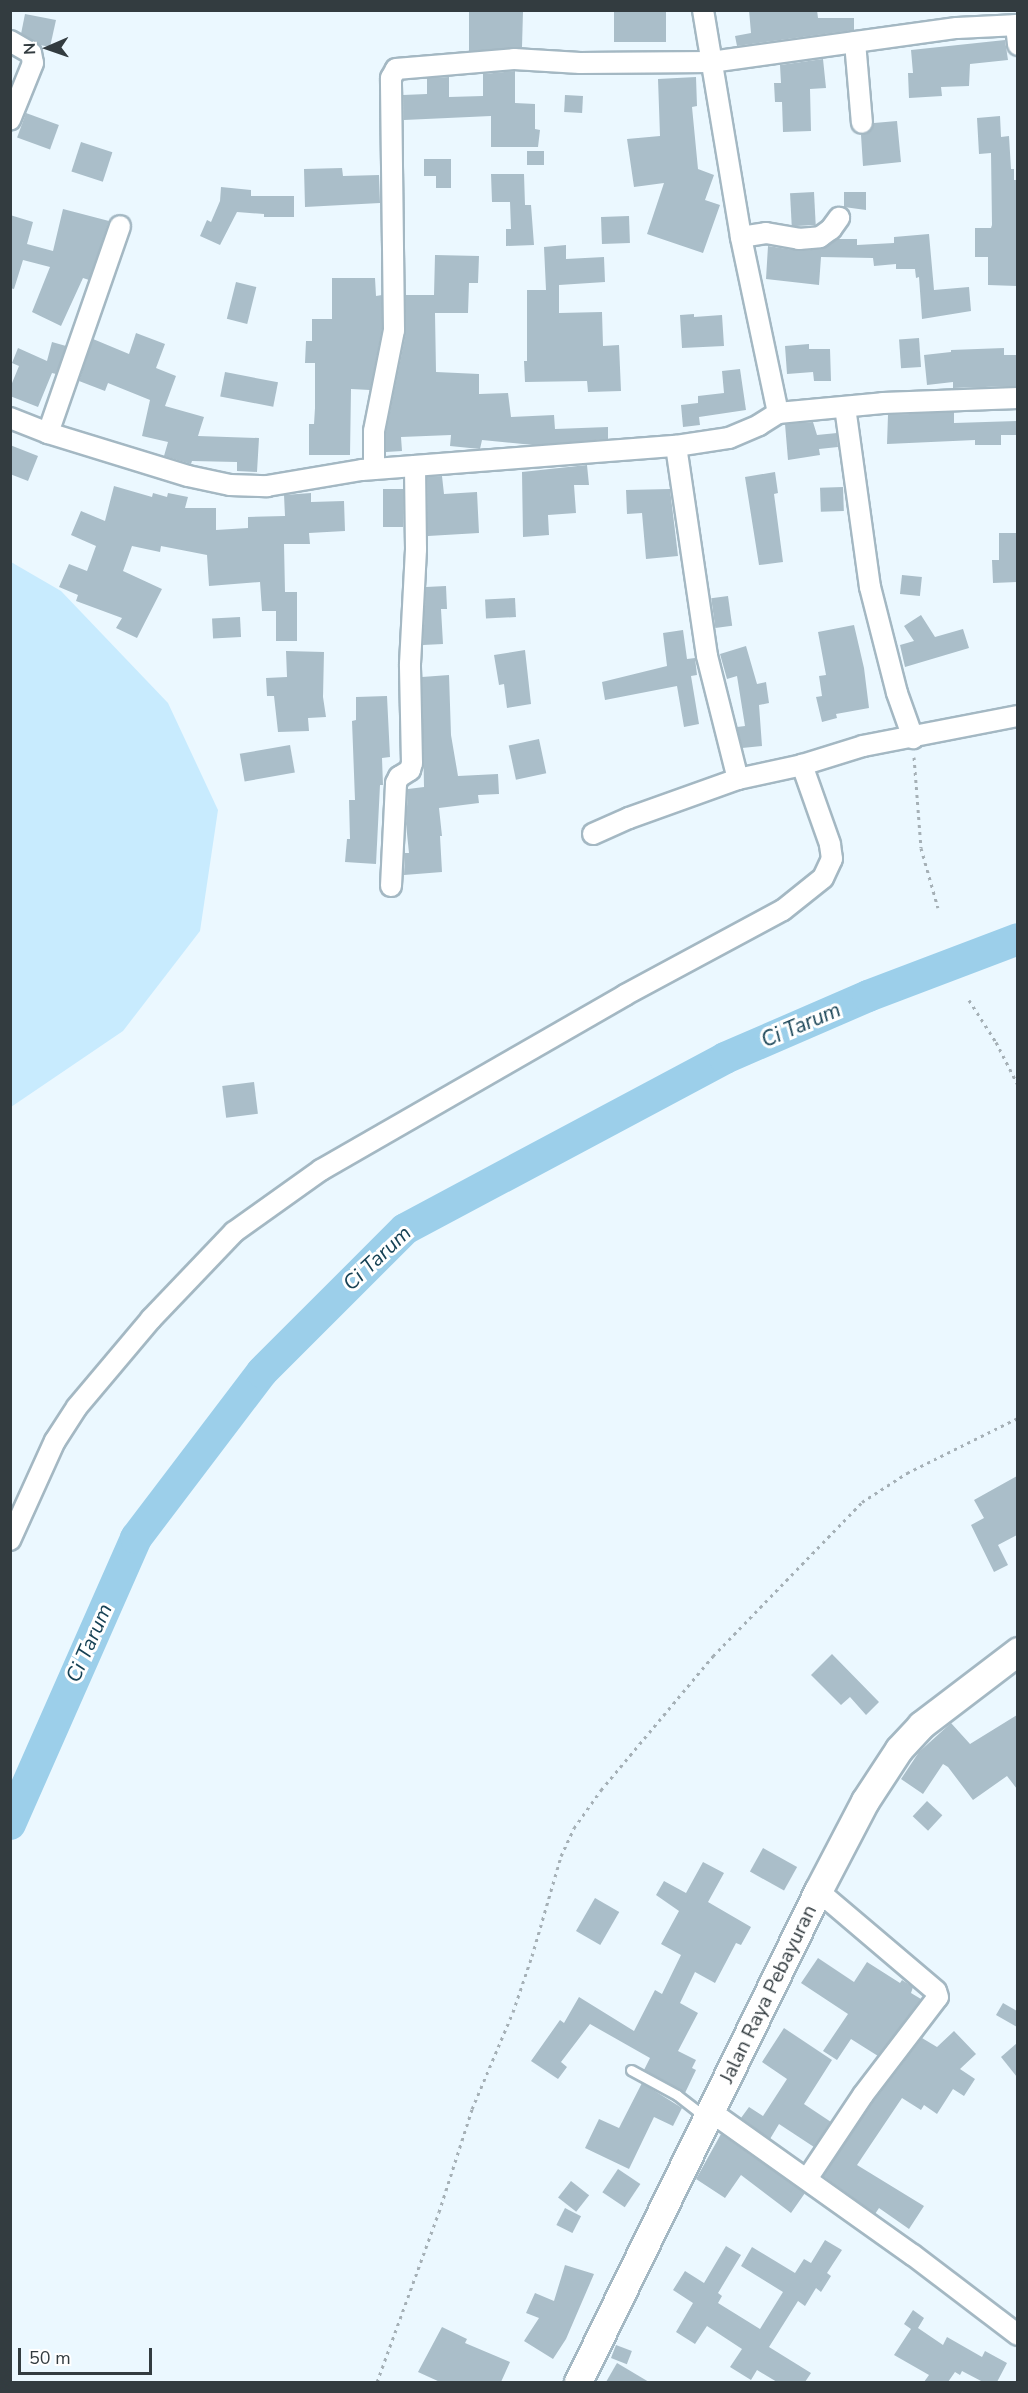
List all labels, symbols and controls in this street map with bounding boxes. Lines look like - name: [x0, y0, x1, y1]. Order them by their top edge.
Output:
- north arrow: [18, 18, 78, 78]
- text: N: [19, 42, 41, 55]
- water label: Ci Tarum: [757, 997, 845, 1053]
- water label: Ci Tarum: [338, 1220, 416, 1296]
- water label: Ci Tarum: [60, 1600, 118, 1686]
- street label: Jalan Raya Pebayuran: [714, 1901, 822, 2087]
- scale bar: [21, 2336, 154, 2374]
- text: 50 m: [29, 2346, 71, 2370]

